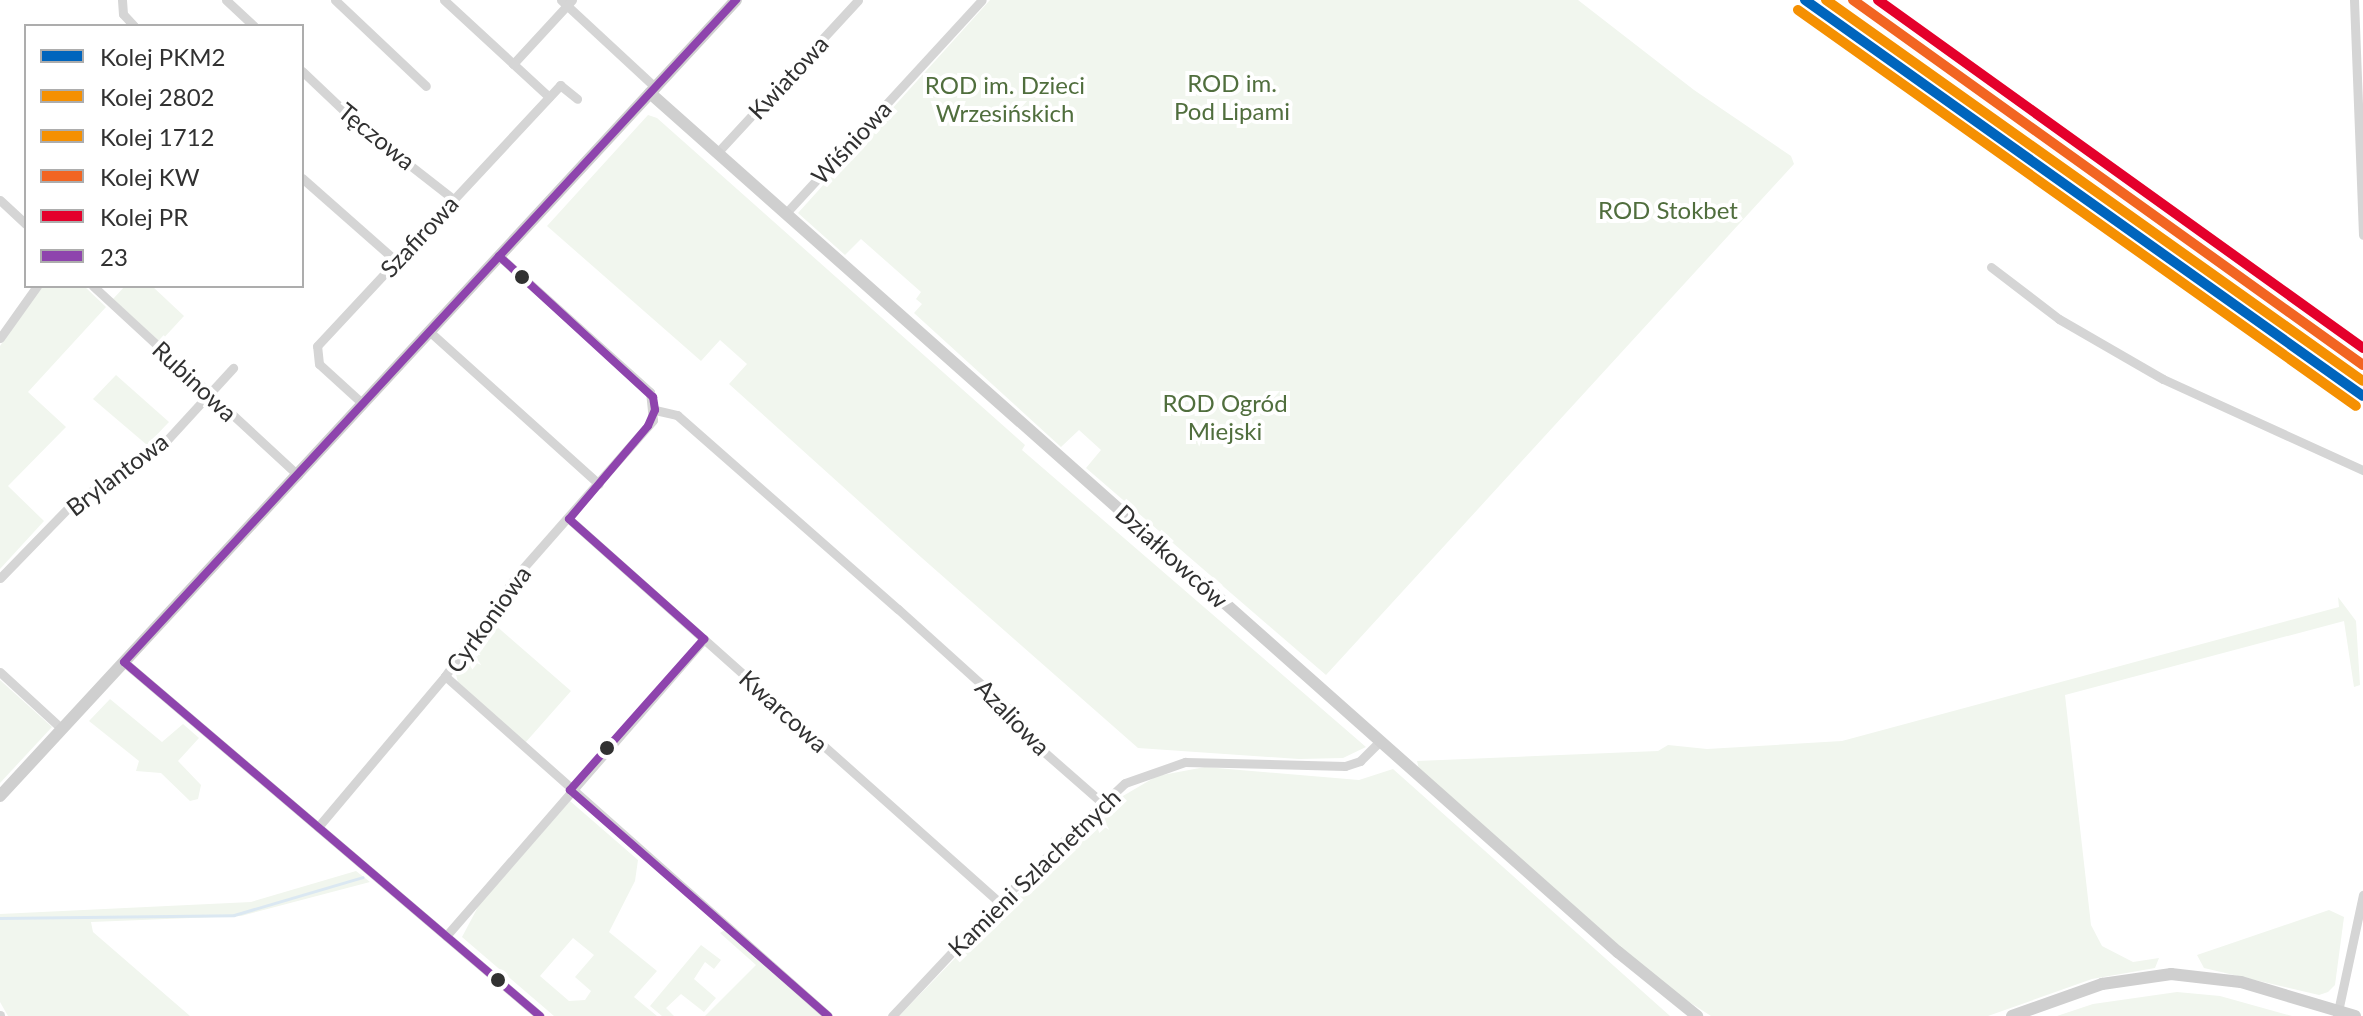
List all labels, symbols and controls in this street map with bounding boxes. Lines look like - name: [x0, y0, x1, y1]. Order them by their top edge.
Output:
- legend: [24, 24, 304, 288]
- street label: Kwiatowa: [742, 29, 834, 125]
- text: Kolej PKM2: [100, 42, 225, 71]
- park label: ROD im. Pod Lipami: [1174, 69, 1290, 125]
- park label: ROD im. Dzieci Wrzesińskich: [925, 71, 1085, 127]
- text: Kolej 2802: [100, 82, 215, 111]
- street label: Wiśniowa: [805, 94, 897, 190]
- street label: Tęczowa: [333, 96, 421, 176]
- text: Kolej 1712: [100, 122, 215, 151]
- text: Kolej KW: [100, 162, 200, 191]
- street label: Szafirowa: [374, 189, 464, 283]
- park label: ROD Stokbet: [1598, 196, 1738, 224]
- text: Kolej PR: [100, 202, 188, 231]
- text: 23: [100, 242, 128, 271]
- unlabelled marker: [514, 269, 530, 285]
- street label: Rubinowa: [147, 335, 243, 427]
- park label: ROD Ogród Miejski: [1162, 389, 1288, 445]
- street label: Brylantowa: [61, 426, 173, 522]
- street label: Działkowców: [1110, 498, 1234, 614]
- street label: Cyrkoniowa: [440, 560, 536, 678]
- street label: Kwarcowa: [734, 664, 834, 758]
- street label: Azaliowa: [970, 673, 1056, 761]
- unlabelled marker: [599, 740, 615, 756]
- street label: Kamieni Szlachetnych: [942, 782, 1126, 962]
- unlabelled marker: [490, 972, 506, 988]

